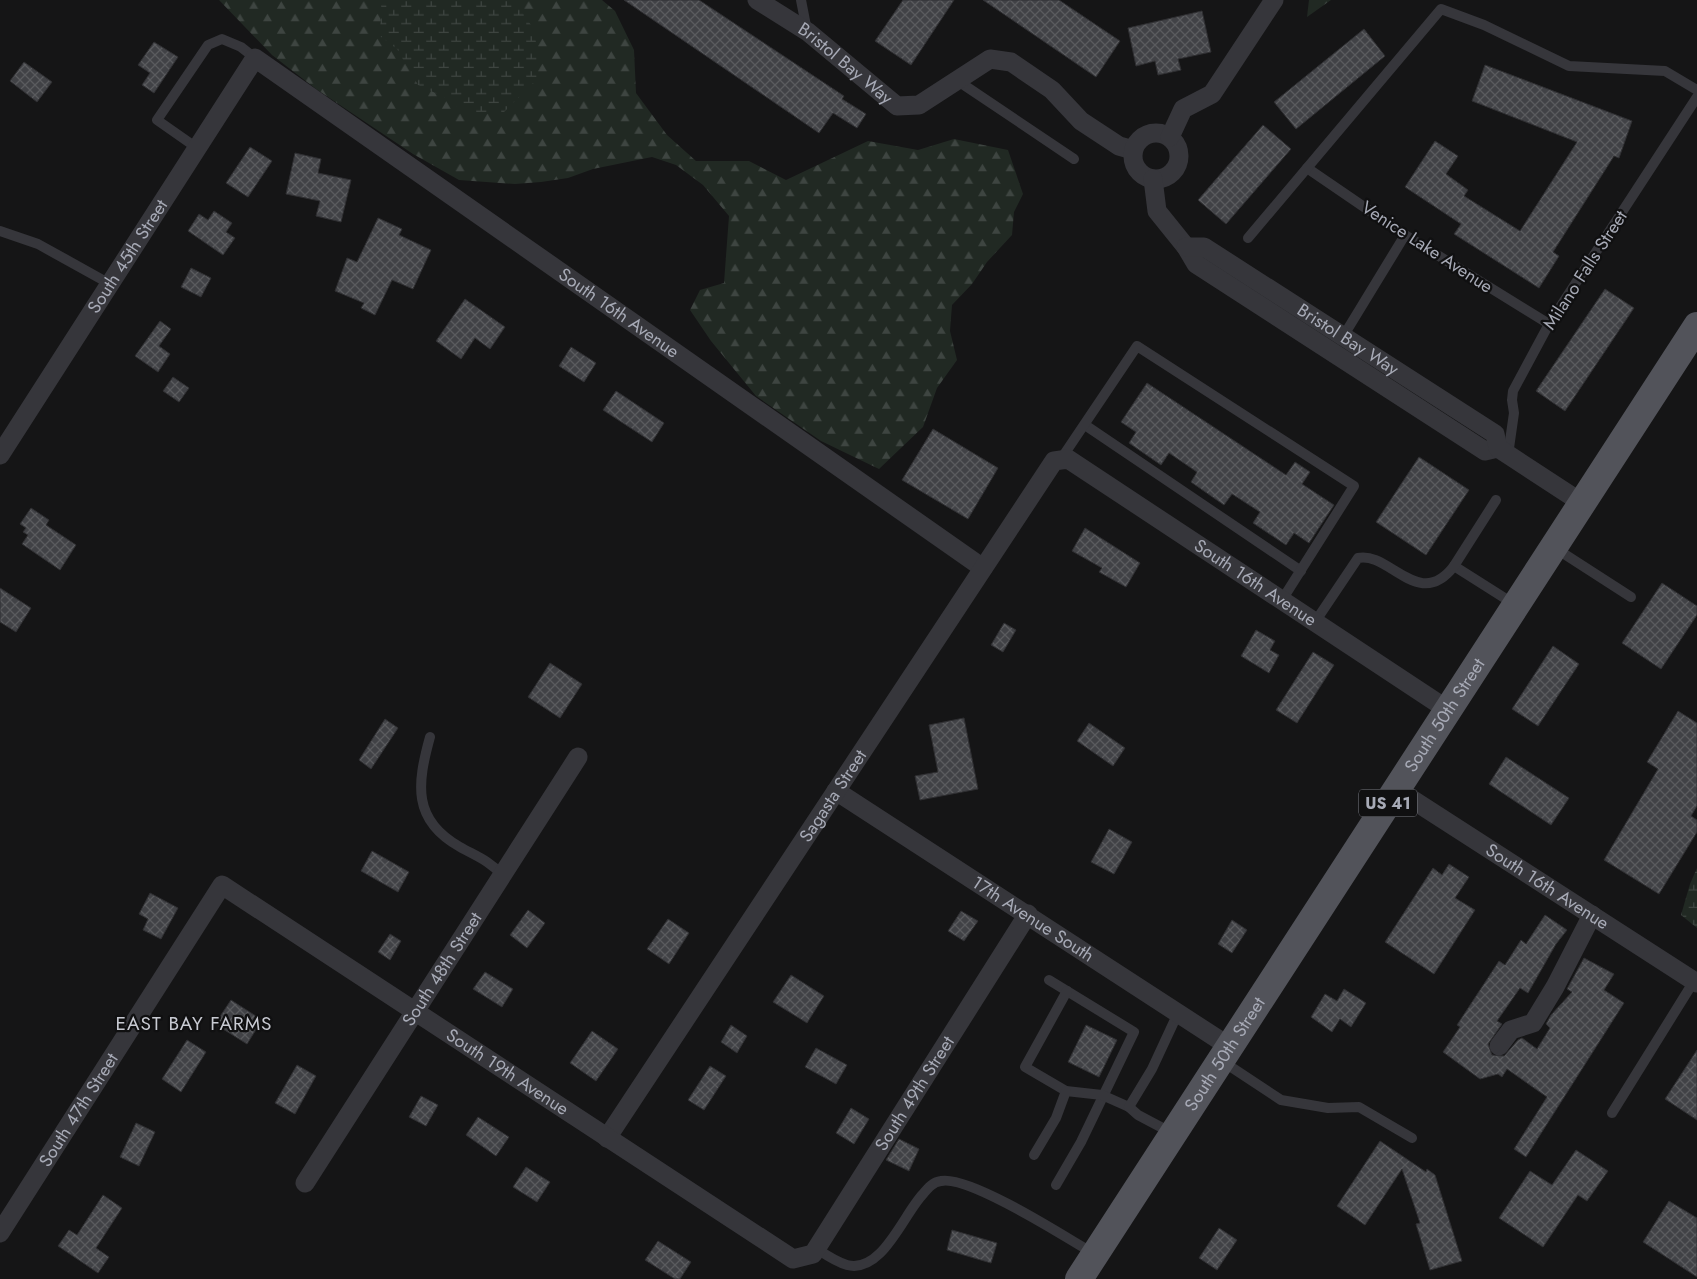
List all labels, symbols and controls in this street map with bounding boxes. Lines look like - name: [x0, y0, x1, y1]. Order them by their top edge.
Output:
- street label: Bristol Bay Way: [793, 16, 899, 110]
- street label: South 45th Street: [81, 194, 174, 319]
- street label: Venice Lake Avenue: [1356, 195, 1498, 299]
- street label: Milano Falls Street: [1537, 205, 1634, 335]
- street label: South 16th Avenue: [553, 261, 684, 364]
- street label: Bristol Bay Way: [1292, 297, 1404, 382]
- street label: South 16th Avenue: [1189, 533, 1322, 633]
- street label: South 50th Street: [1398, 652, 1492, 777]
- street label: Sagasta Street: [793, 744, 873, 847]
- road number: US 41: [1359, 790, 1417, 816]
- street label: South 16th Avenue: [1481, 837, 1614, 936]
- street label: 17th Avenue South: [967, 870, 1099, 968]
- street label: South 48th Street: [396, 906, 489, 1031]
- street label: South 50th Street: [1178, 991, 1272, 1116]
- district label: EAST BAY FARMS: [116, 1010, 272, 1037]
- street label: South 19th Avenue: [441, 1022, 574, 1122]
- street label: South 49th Street: [868, 1030, 961, 1156]
- street label: South 47th Street: [32, 1047, 125, 1172]

